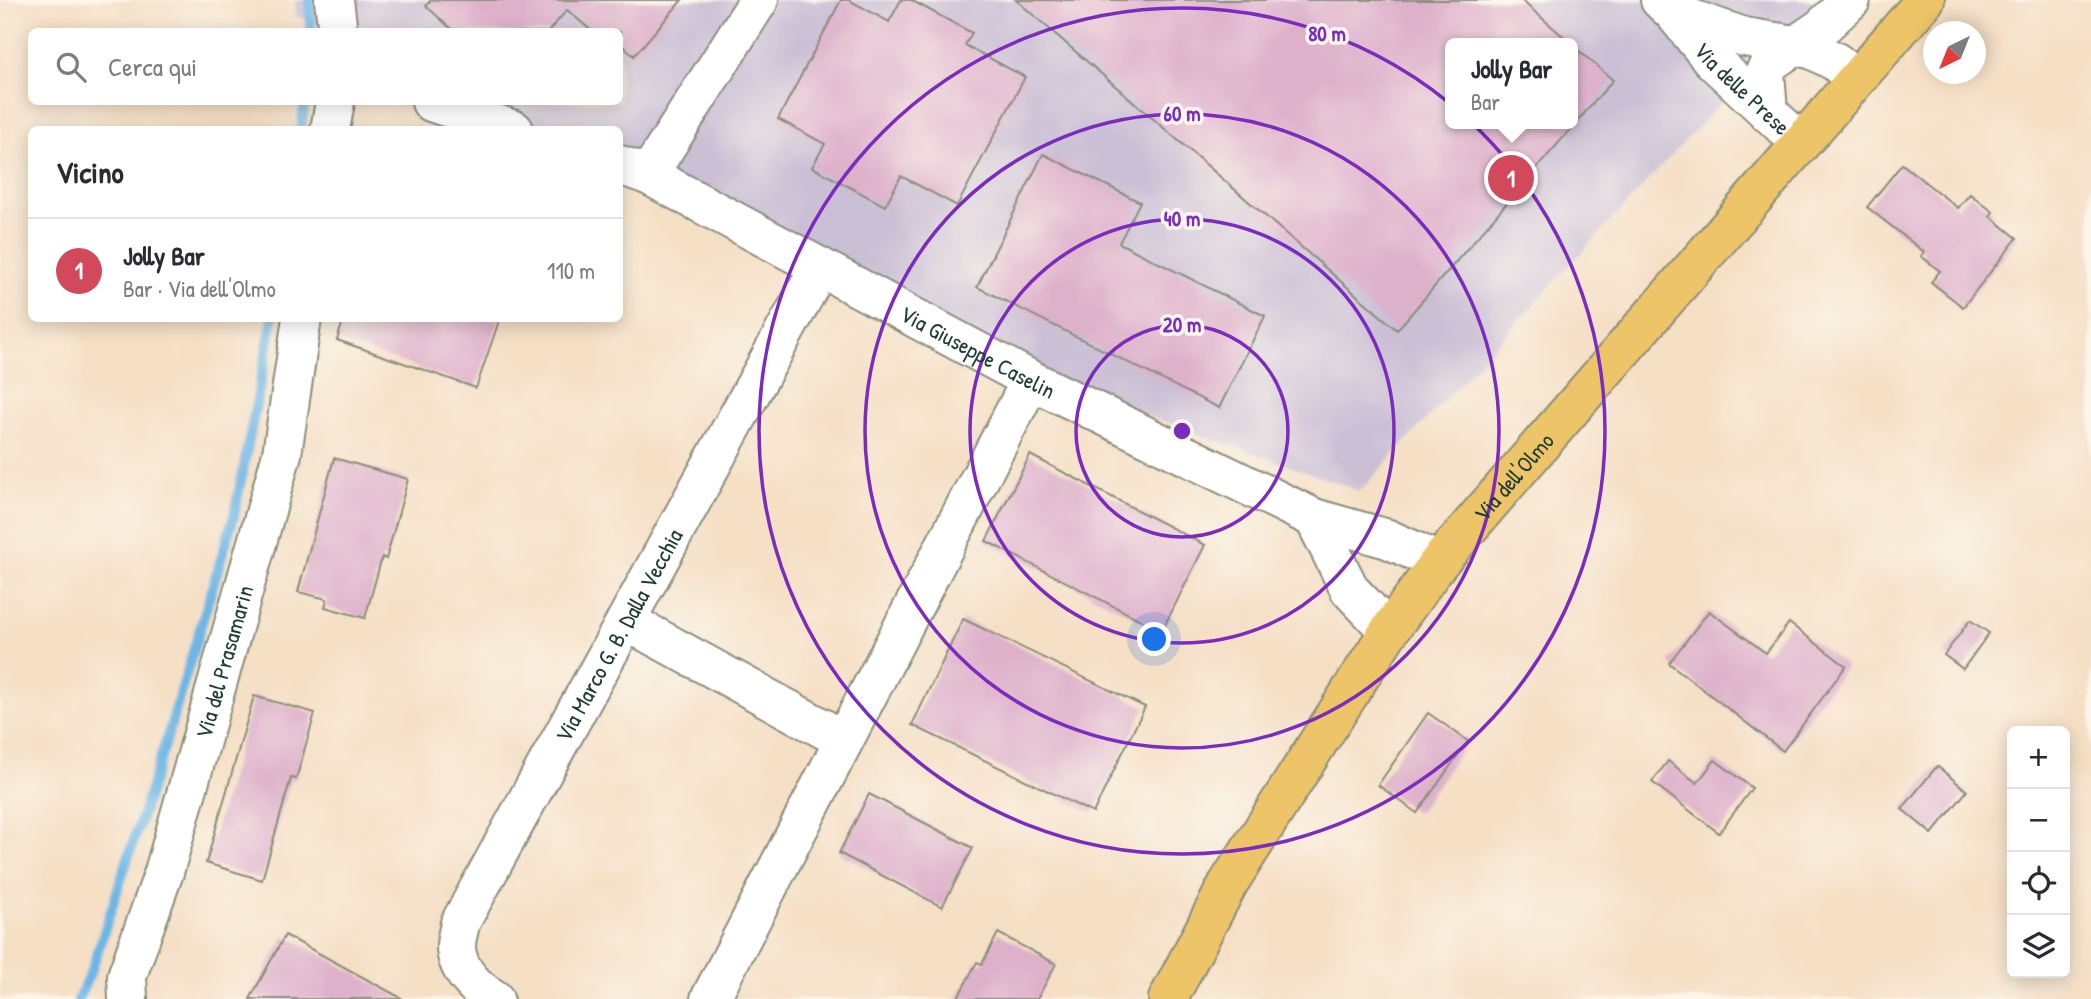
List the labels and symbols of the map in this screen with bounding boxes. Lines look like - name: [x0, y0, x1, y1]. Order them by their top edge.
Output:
- text: 80 m: [1308, 19, 1346, 48]
- north arrow: [1923, 21, 1986, 84]
- street label: Via delle Prese: [1688, 35, 1798, 141]
- text: 60 m: [1164, 99, 1200, 128]
- pin: 1: [1488, 152, 1534, 204]
- text: 40 m: [1164, 204, 1200, 233]
- street label: Via Giuseppe Caselin: [895, 298, 1061, 405]
- text: 20 m: [1163, 310, 1201, 339]
- centre of rings: [1170, 419, 1194, 443]
- street label: Via dell'Olmo: [1466, 425, 1560, 527]
- street label: Via Marco G. B. Dalla Vecchia: [547, 523, 689, 747]
- street label: Via del Prasamarin: [187, 581, 260, 742]
- your location: [1137, 622, 1171, 656]

